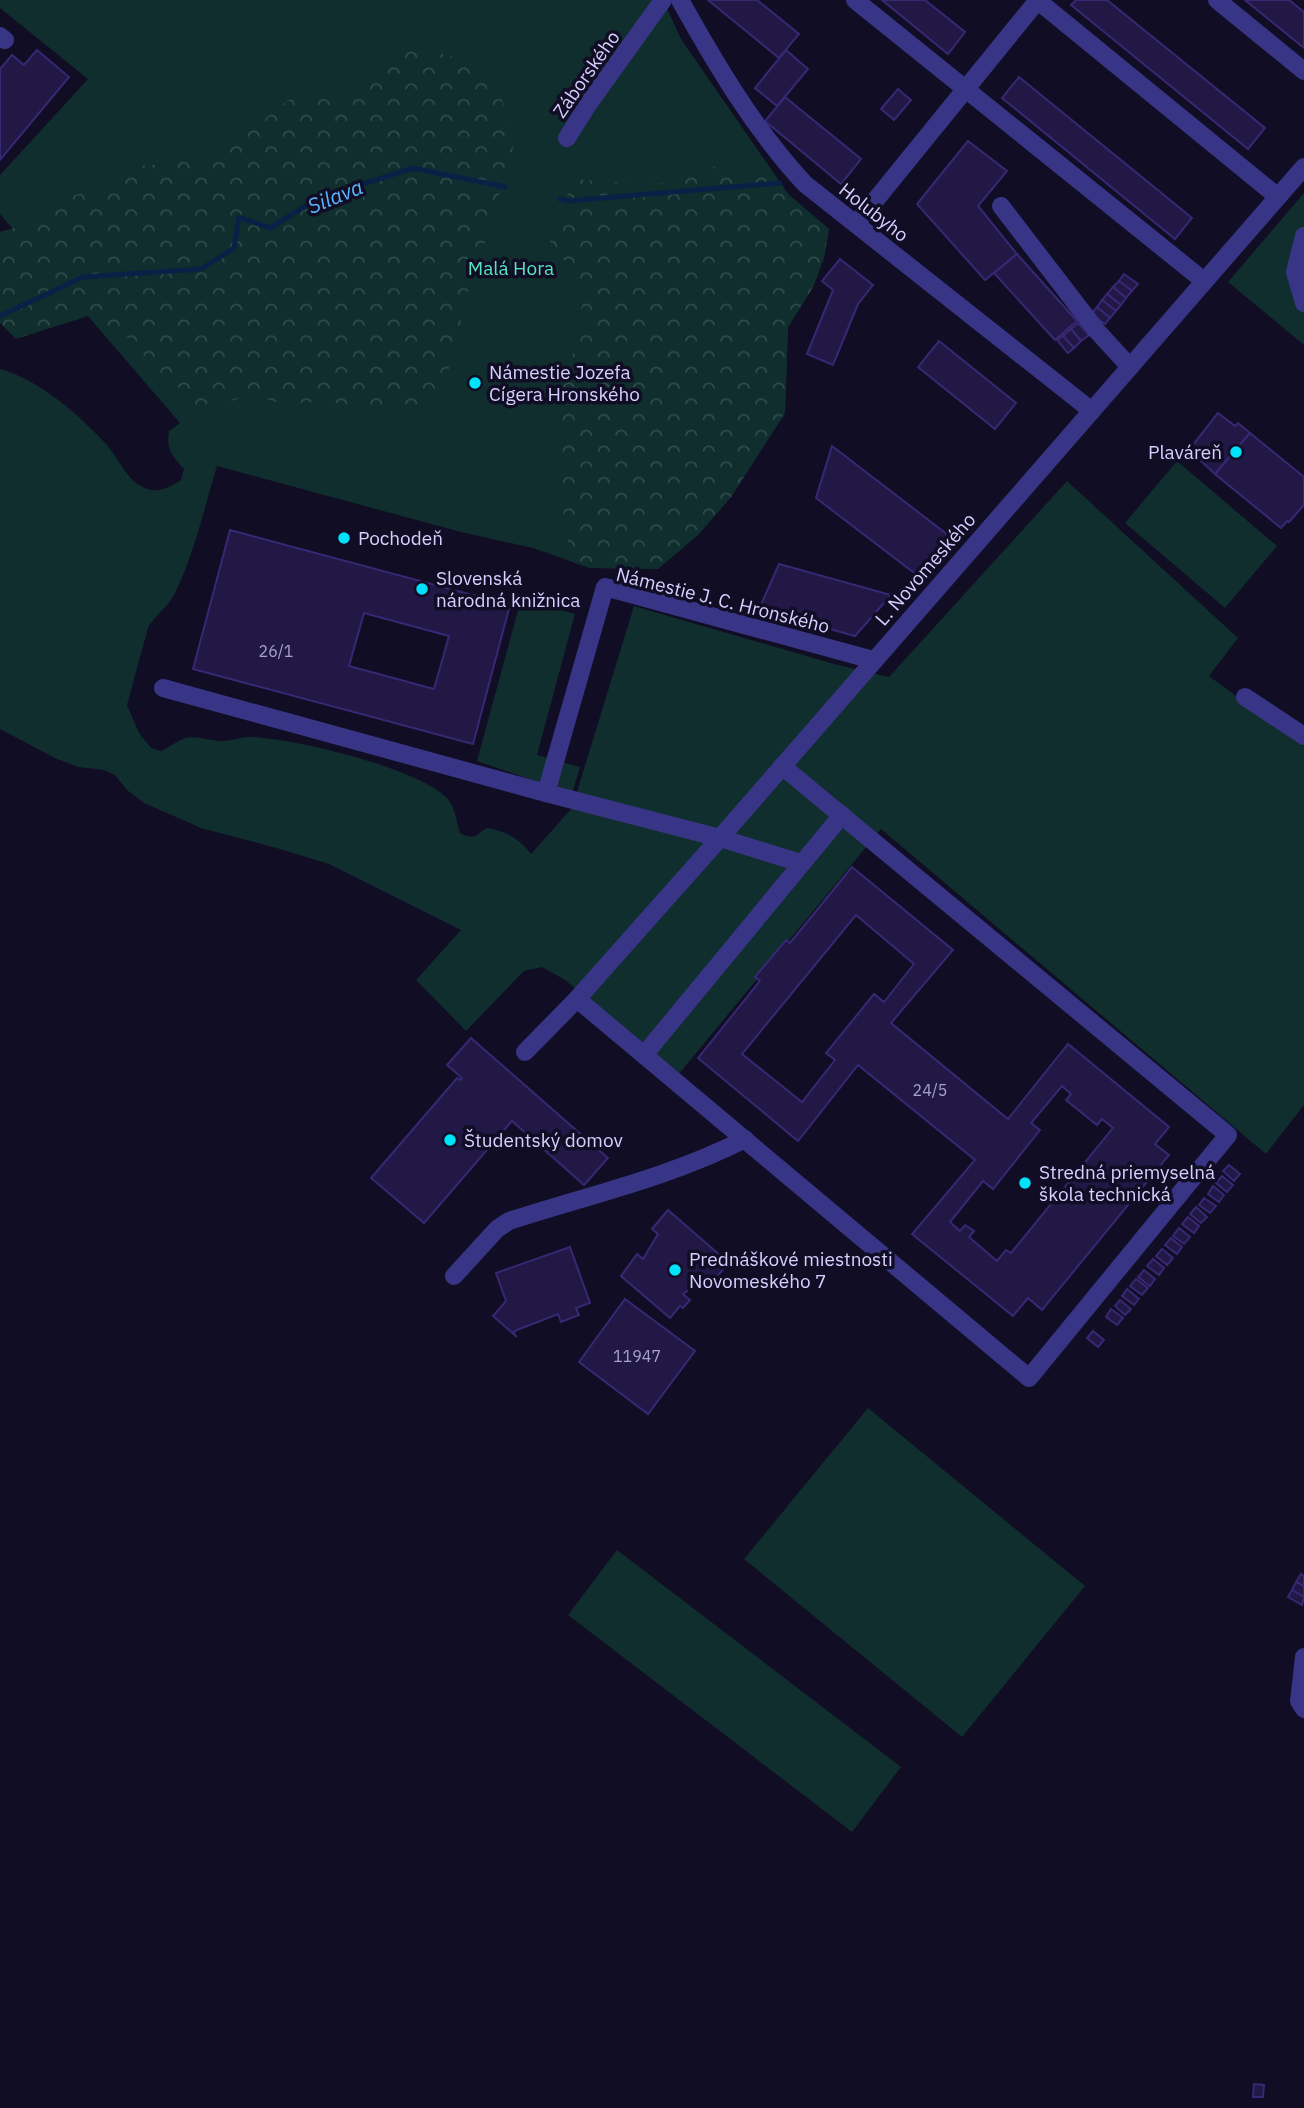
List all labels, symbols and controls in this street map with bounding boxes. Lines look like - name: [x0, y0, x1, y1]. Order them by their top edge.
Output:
- street label: Záborského: [547, 26, 625, 122]
- water label: Silava: [303, 172, 367, 220]
- street label: Holubyho: [834, 177, 914, 247]
- park label: Malá Hora: [468, 256, 554, 280]
- place label: Námestie Jozefa Cígera Hronského: [489, 360, 640, 406]
- marker: Námestie Jozefa Cígera Hronského: [467, 375, 483, 391]
- place label: Plaváreň: [1148, 440, 1222, 464]
- marker: Plaváreň: [1228, 444, 1244, 460]
- street label: L. Novomeského: [870, 508, 980, 630]
- place label: Pochodeň: [358, 526, 443, 550]
- marker: Pochodeň: [336, 530, 352, 546]
- street label: Námestie J. C. Hronského: [614, 562, 832, 638]
- place label: Slovenská národná knižnica: [436, 566, 581, 612]
- marker: Slovenská národná knižnica: [414, 581, 430, 597]
- house number: 26/1: [259, 641, 293, 661]
- house number: 24/5: [913, 1080, 947, 1100]
- place label: Študentský domov: [464, 1128, 623, 1152]
- marker: Študentský domov: [442, 1132, 458, 1148]
- place label: Stredná priemyselná škola technická: [1039, 1160, 1215, 1206]
- marker: Stredná priemyselná škola technická: [1017, 1175, 1033, 1191]
- place label: Prednáškové miestnosti Novomeského 7: [689, 1247, 893, 1293]
- marker: Prednáškové miestnosti Novomeského 7: [667, 1262, 683, 1278]
- house number: 11947: [613, 1346, 661, 1366]

